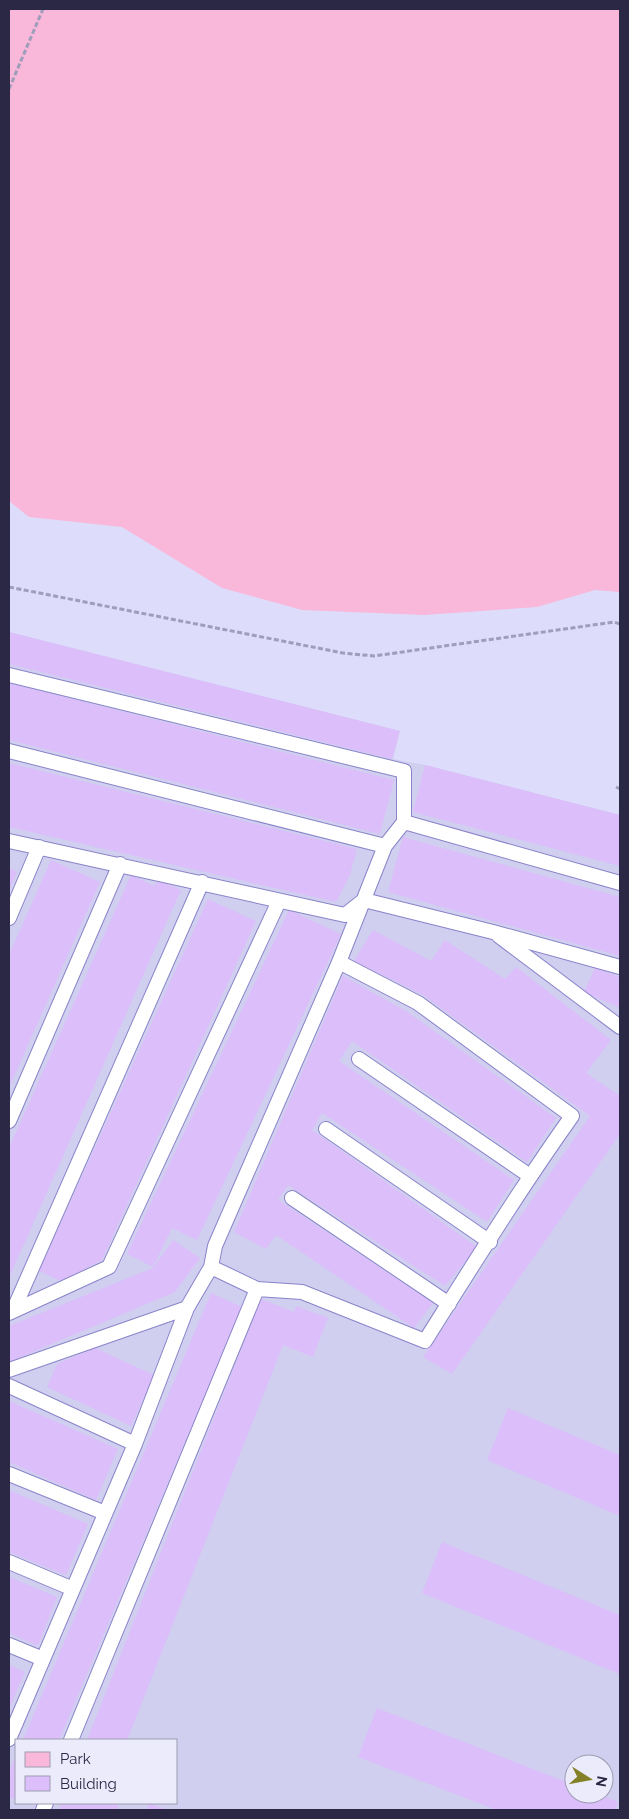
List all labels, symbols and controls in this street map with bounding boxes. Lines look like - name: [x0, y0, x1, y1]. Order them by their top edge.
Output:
- legend: [15, 1739, 178, 1804]
- text: Park: [60, 1750, 91, 1768]
- north arrow: [564, 1754, 614, 1804]
- text: Building: [60, 1775, 117, 1793]
- text: N: [593, 1775, 611, 1788]

